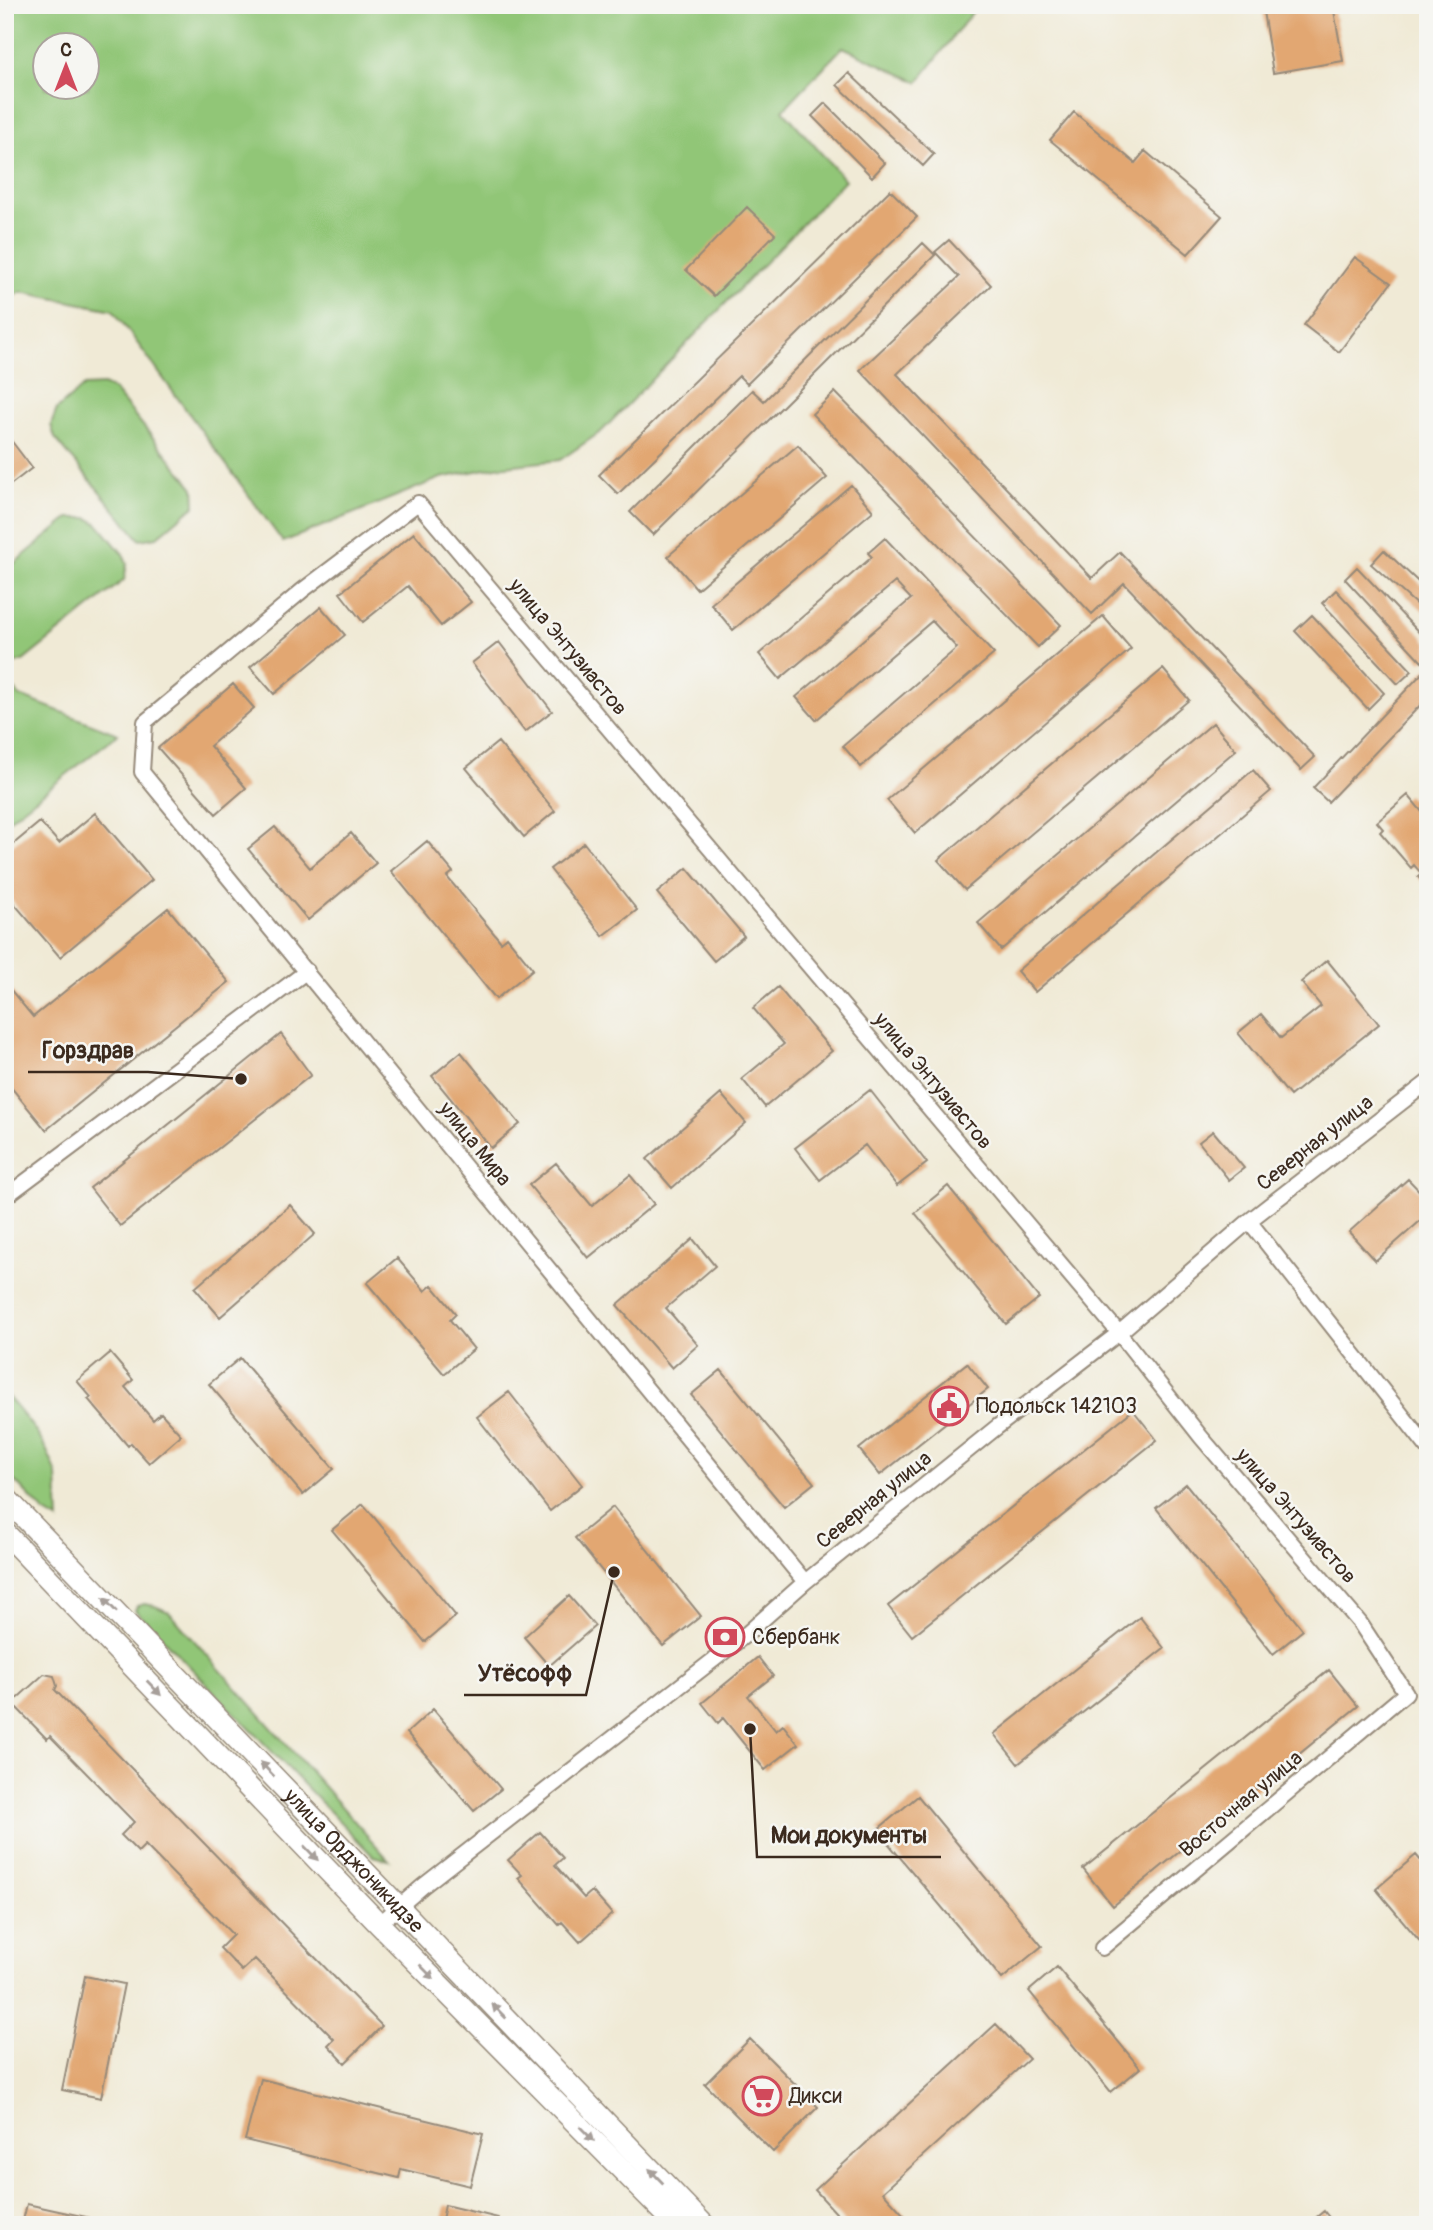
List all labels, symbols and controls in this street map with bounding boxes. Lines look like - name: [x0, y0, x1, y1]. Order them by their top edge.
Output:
- north arrow: [32, 32, 102, 102]
- text: С: [60, 38, 72, 62]
- street label: улица Энтузиастов: [502, 572, 633, 721]
- street label: улица Энтузиастов: [867, 1006, 998, 1155]
- callout: Горздрав: [28, 1028, 148, 1072]
- text: Горздрав: [42, 1036, 134, 1065]
- street label: Северная улица: [1251, 1089, 1379, 1197]
- street label: улица Мира: [432, 1095, 517, 1192]
- public building icon: Подольск 142103: [928, 1385, 970, 1427]
- place label: Подольск 142103: [976, 1393, 1137, 1420]
- street label: улица Энтузиастов: [1229, 1442, 1362, 1589]
- street label: Северная улица: [811, 1445, 937, 1555]
- one-way arrow: [101, 1597, 118, 1614]
- bank icon: Сбербанк: [704, 1616, 746, 1658]
- place label: Сбербанк: [752, 1624, 841, 1651]
- callout: Утёсофф: [464, 1651, 586, 1695]
- text: Утёсофф: [478, 1659, 572, 1688]
- one-way arrow: [145, 1679, 161, 1696]
- street label: Восточная улица: [1174, 1745, 1308, 1863]
- one-way arrow: [259, 1761, 276, 1778]
- street label: улица Орджоникидзе: [278, 1782, 430, 1939]
- callout: Мои документы: [757, 1813, 941, 1857]
- text: Мои документы: [771, 1821, 927, 1850]
- one-way arrow: [303, 1844, 319, 1861]
- one-way arrow: [419, 1964, 435, 1980]
- one-way arrow: [490, 2003, 507, 2020]
- supermarket icon: Дикси: [741, 2075, 783, 2117]
- place label: Дикси: [788, 2083, 842, 2110]
- one-way arrow: [579, 2126, 595, 2142]
- one-way arrow: [648, 2168, 664, 2185]

